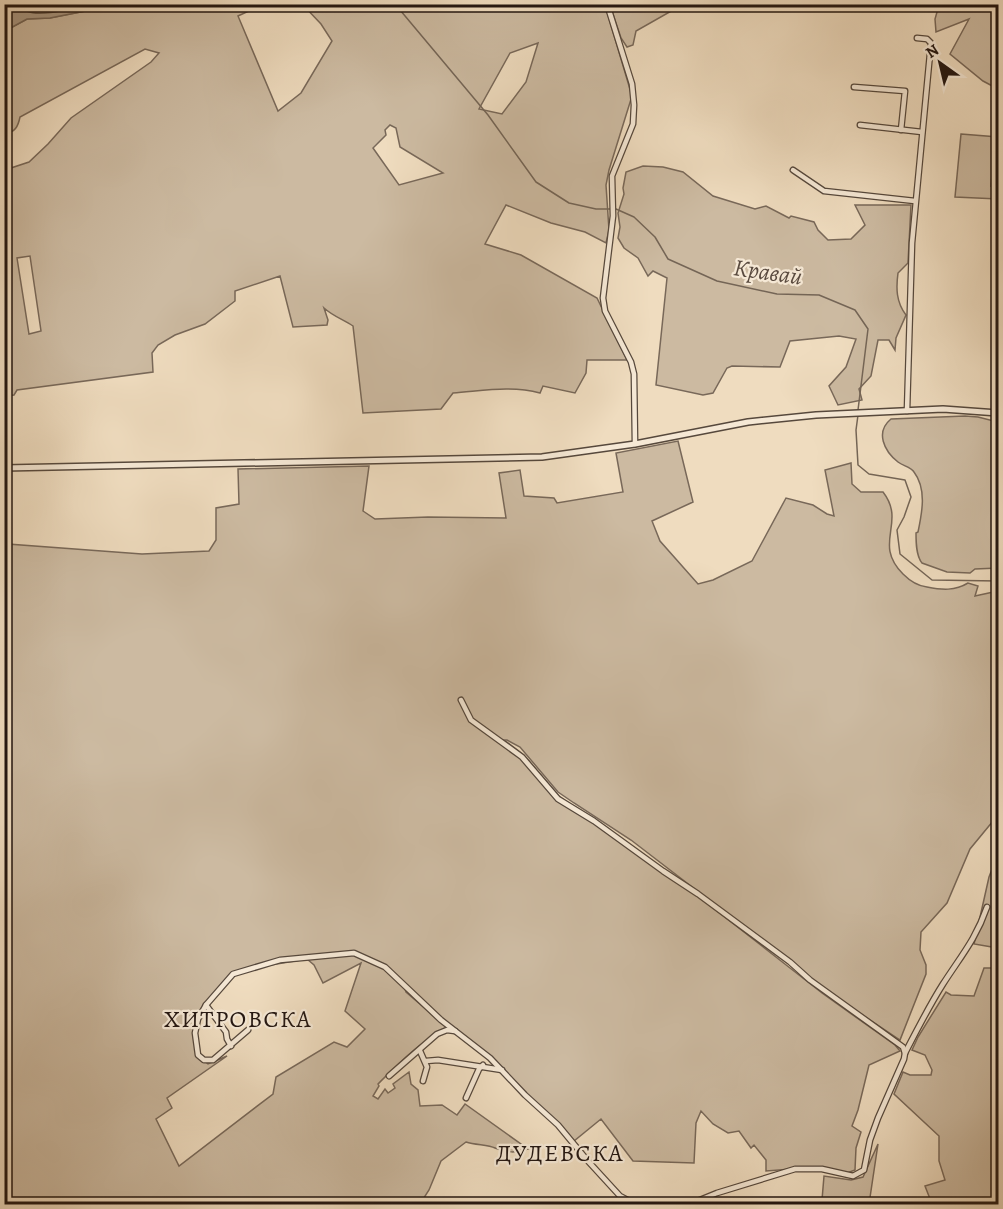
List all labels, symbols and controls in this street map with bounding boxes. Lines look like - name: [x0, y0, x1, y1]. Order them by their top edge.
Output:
- north arrow: [910, 33, 970, 93]
- text: N: [921, 39, 943, 64]
- water label: Кравай: [732, 251, 805, 293]
- district label: ХИТРОВСКА: [164, 1003, 312, 1035]
- district label: ДУДЕВСКА: [496, 1137, 624, 1169]

